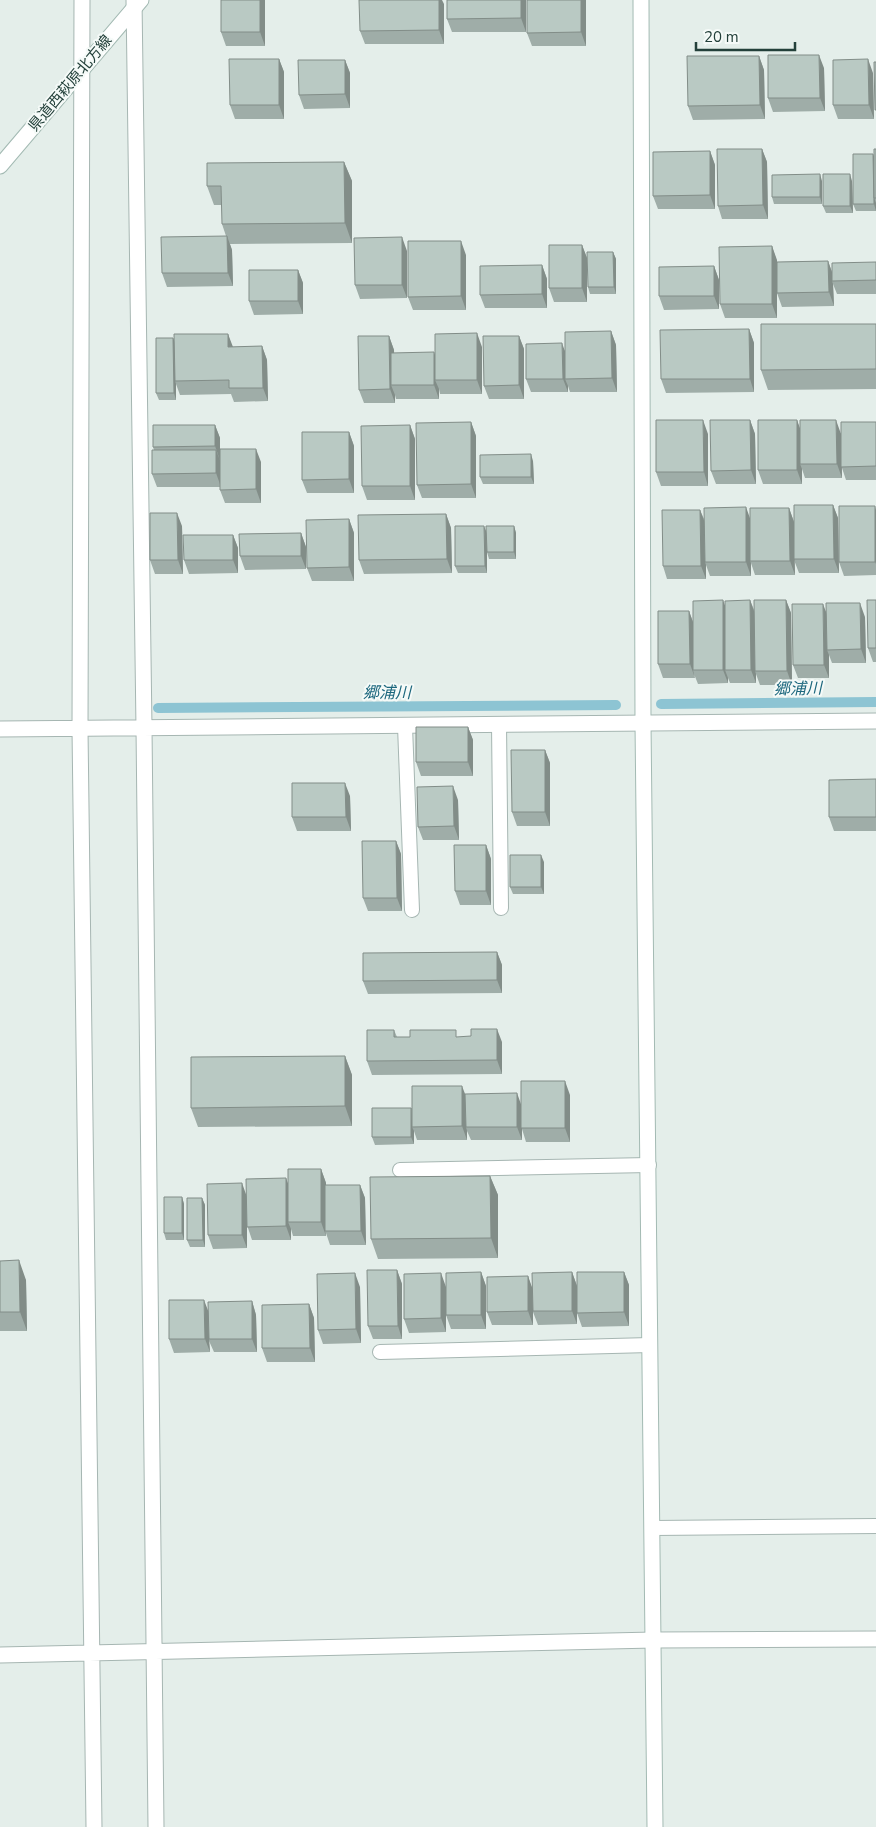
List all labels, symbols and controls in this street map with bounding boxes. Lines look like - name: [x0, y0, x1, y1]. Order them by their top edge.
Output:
- scale bar: [696, 20, 795, 52]
- text: 20 m: [704, 27, 739, 47]
- street label: 県道西萩原北方線: [24, 31, 116, 135]
- water label: 郷浦川: [774, 678, 824, 700]
- water label: 郷浦川: [363, 682, 413, 704]

